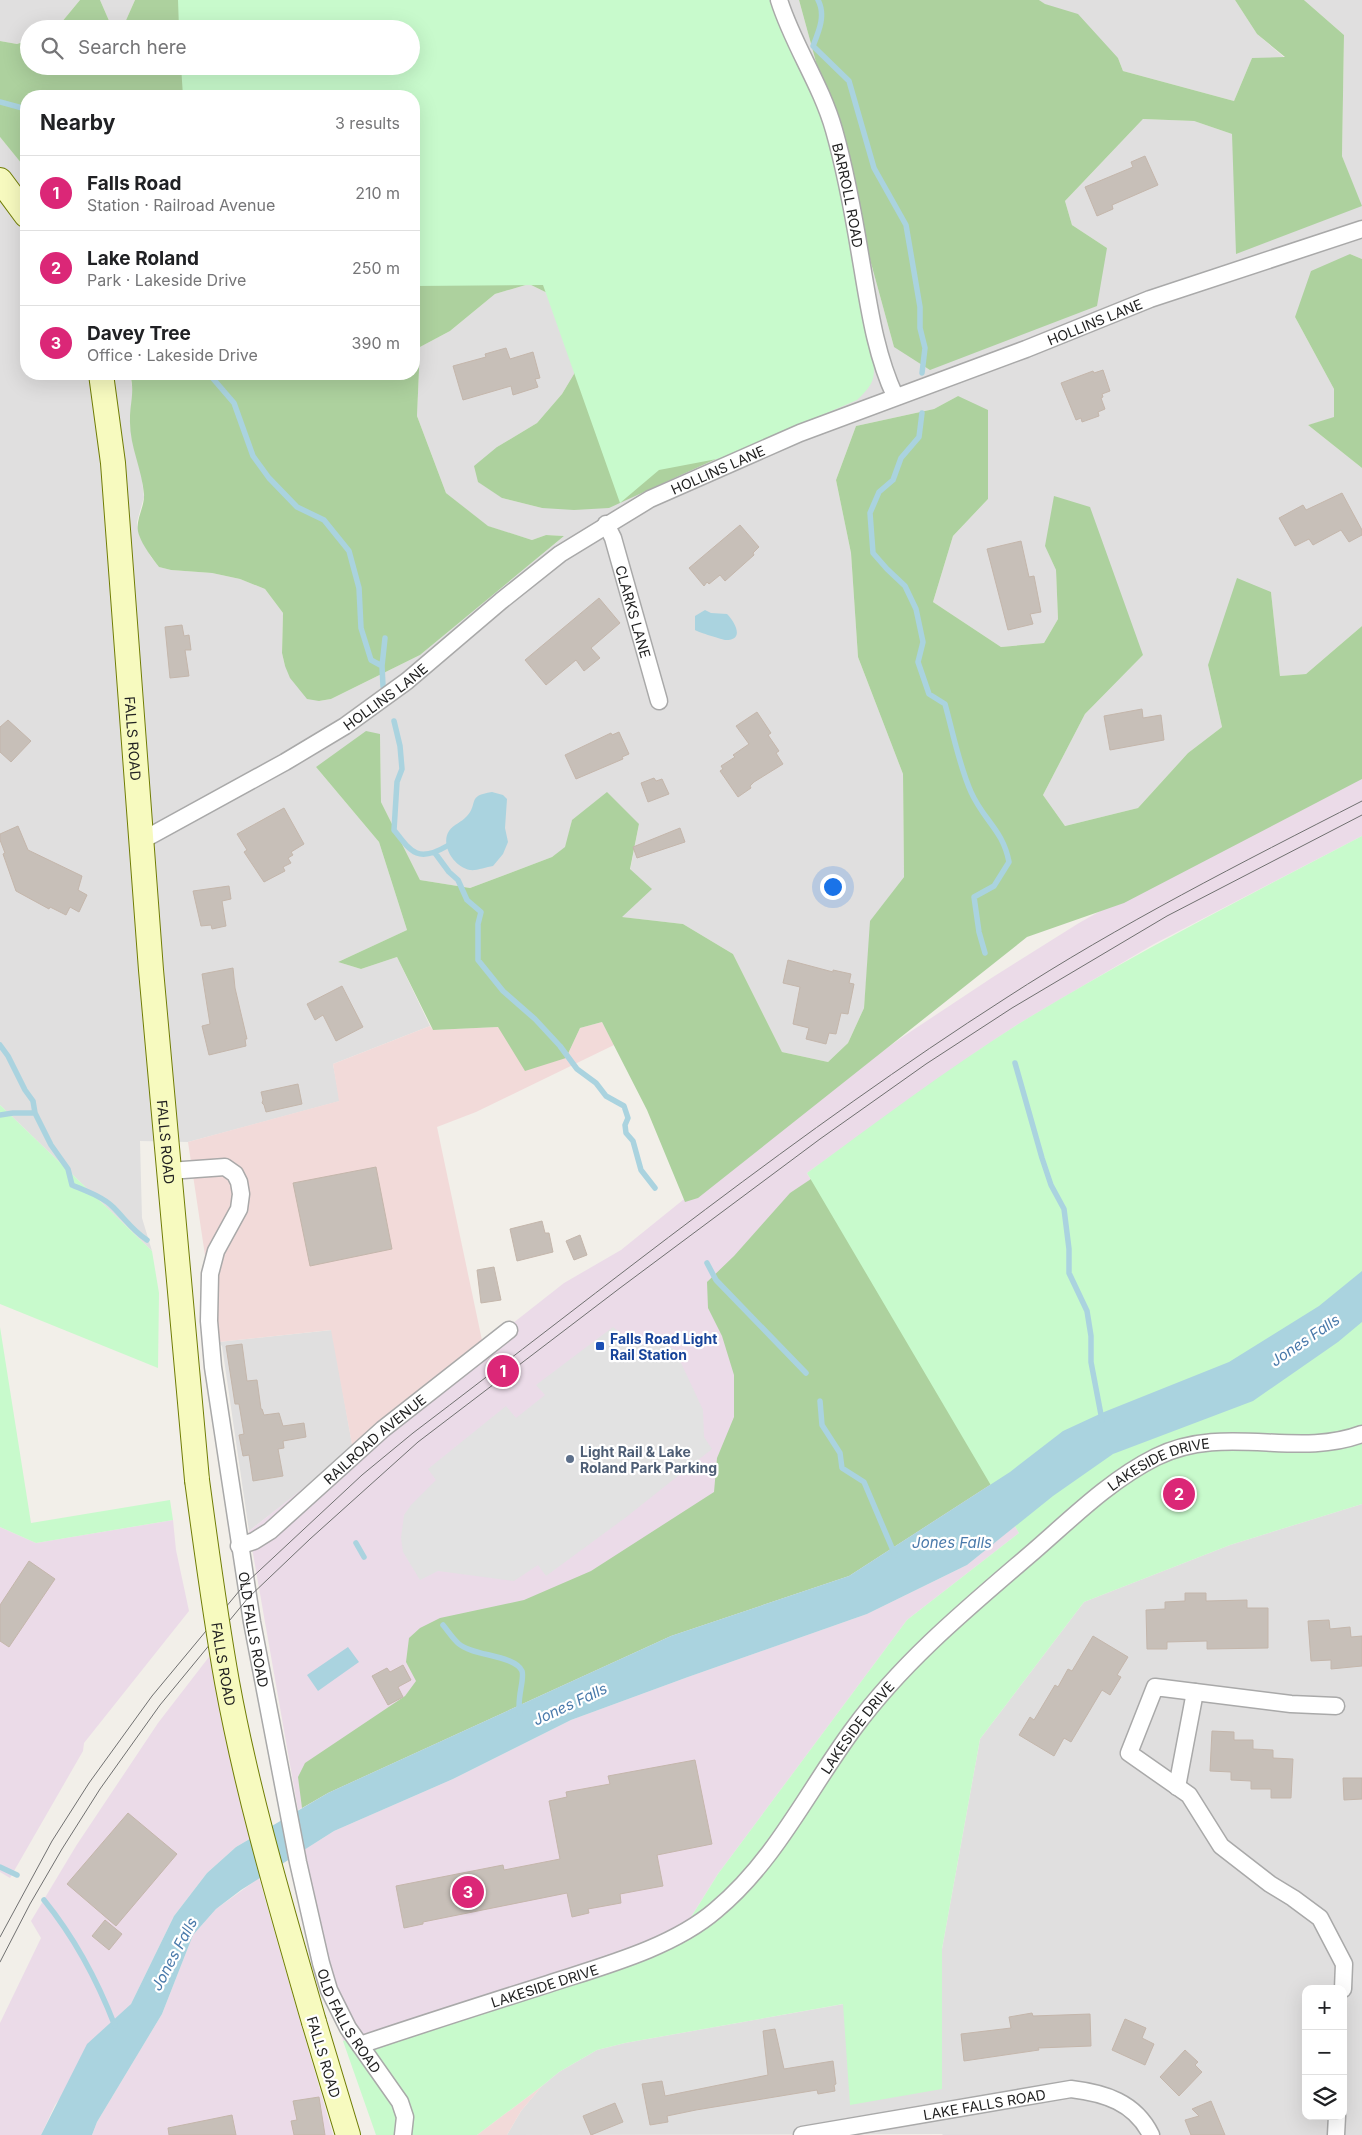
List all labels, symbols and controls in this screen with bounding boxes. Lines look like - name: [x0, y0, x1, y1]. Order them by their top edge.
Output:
- search box: [20, 20, 420, 75]
- icon: search: [38, 34, 66, 62]
- text: Search here: [78, 36, 187, 59]
- text: Nearby: [40, 110, 115, 135]
- text: 3 results: [335, 113, 400, 133]
- street label: BARROLL ROAD: [829, 141, 867, 249]
- text: Falls Road: [87, 172, 181, 195]
- text: 1: [53, 183, 59, 203]
- text: 210 m: [355, 183, 400, 203]
- text: Station · Railroad Avenue: [87, 195, 275, 215]
- text: Lake Roland: [87, 247, 199, 270]
- text: 2: [51, 258, 61, 278]
- text: 250 m: [352, 258, 400, 278]
- text: Park · Lakeside Drive: [87, 270, 246, 290]
- street label: HOLLINS LANE: [1045, 295, 1144, 348]
- text: Davey Tree: [87, 322, 191, 345]
- text: 3: [51, 333, 61, 353]
- text: 390 m: [352, 333, 400, 353]
- text: Office · Lakeside Drive: [87, 345, 258, 365]
- street label: HOLLINS LANE: [668, 441, 767, 497]
- street label: CLARKS LANE: [613, 563, 655, 660]
- street label: HOLLINS LANE: [340, 659, 430, 733]
- street label: FALLS ROAD: [122, 696, 145, 781]
- your location: [820, 874, 846, 900]
- street label: FALLS ROAD: [154, 1099, 179, 1185]
- water label: Jones Falls: [1267, 1310, 1343, 1370]
- place label: Falls Road Light Rail Station: [610, 1330, 717, 1363]
- marker: Falls Road Light Rail Station: [594, 1340, 606, 1352]
- pin: 1: [487, 1352, 519, 1390]
- street label: RAILROAD AVENUE: [320, 1390, 429, 1487]
- street label: LAKESIDE DRIVE: [1104, 1434, 1210, 1494]
- place label: Light Rail & Lake Roland Park Parking: [580, 1443, 717, 1476]
- marker: Light Rail & Lake Roland Park Parking: [564, 1453, 576, 1465]
- pin: 2: [1163, 1475, 1195, 1513]
- water label: Jones Falls: [912, 1533, 992, 1552]
- street label: OLD FALLS ROAD: [236, 1570, 273, 1689]
- street label: FALLS ROAD: [209, 1621, 240, 1707]
- street label: LAKESIDE DRIVE: [817, 1677, 897, 1777]
- water label: Jones Falls: [530, 1678, 610, 1729]
- pin: 3: [452, 1873, 484, 1911]
- water label: Jones Falls: [147, 1914, 201, 1994]
- street label: LAKESIDE DRIVE: [489, 1960, 600, 2010]
- street label: OLD FALLS ROAD: [316, 1964, 388, 2074]
- map controls: [1302, 1985, 1347, 2120]
- button: +: [1302, 1985, 1347, 2030]
- street label: FALLS ROAD: [304, 2014, 344, 2100]
- button: −: [1302, 2030, 1347, 2075]
- button: layers: [1302, 2075, 1347, 2120]
- street label: LAKE FALLS ROAD: [922, 2085, 1047, 2123]

